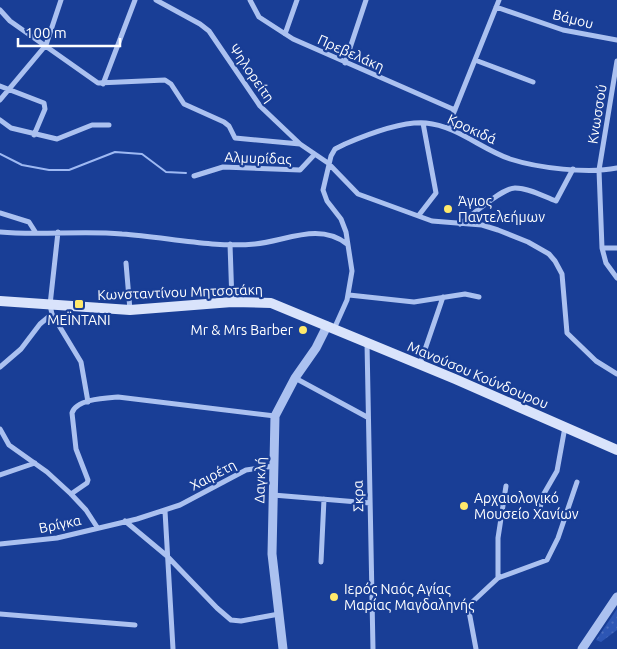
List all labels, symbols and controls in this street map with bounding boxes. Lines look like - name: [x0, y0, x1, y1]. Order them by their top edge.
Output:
- street label: Βάμου: [551, 6, 595, 32]
- scale bar: [18, 15, 120, 47]
- text: 100 m: [25, 24, 67, 41]
- street label: Πρεβελάκη: [315, 31, 387, 75]
- street label: Ψηλορείτη: [226, 41, 278, 105]
- street label: Κνωσσού: [584, 83, 610, 145]
- street label: Κροκιδά: [445, 111, 500, 148]
- street label: Αλμυρίδας: [224, 149, 293, 167]
- place label: Άγιος Παντελεήμων: [458, 193, 545, 225]
- marker: Άγιος Παντελεήμων: [442, 203, 454, 215]
- street label: Κωνσταντίνου Μητσοτάκη: [97, 281, 263, 303]
- marker: ΜΕΪΝΤΑΝΙ: [73, 298, 85, 310]
- place label: ΜΕΪΝΤΑΝΙ: [47, 311, 111, 328]
- place label: Mr & Mrs Barber: [191, 322, 294, 338]
- marker: Mr & Mrs Barber: [297, 324, 309, 336]
- street label: Μανούσου Κούνδουρου: [405, 338, 551, 412]
- street label: Χαιρέτη: [187, 456, 239, 494]
- street label: Δαγκλή: [251, 456, 269, 504]
- street label: Σκρα: [350, 479, 366, 512]
- place label: Αρχαιολογικό Μουσείο Χανίων: [474, 490, 579, 522]
- marker: Αρχαιολογικό Μουσείο Χανίων: [458, 500, 470, 512]
- street label: Βρίγκα: [37, 512, 83, 536]
- place label: Ιερός Ναός Αγίας Μαρίας Μαγδαληνής: [344, 581, 475, 613]
- marker: Ιερός Ναός Αγίας Μαρίας Μαγδαληνής: [328, 591, 340, 603]

